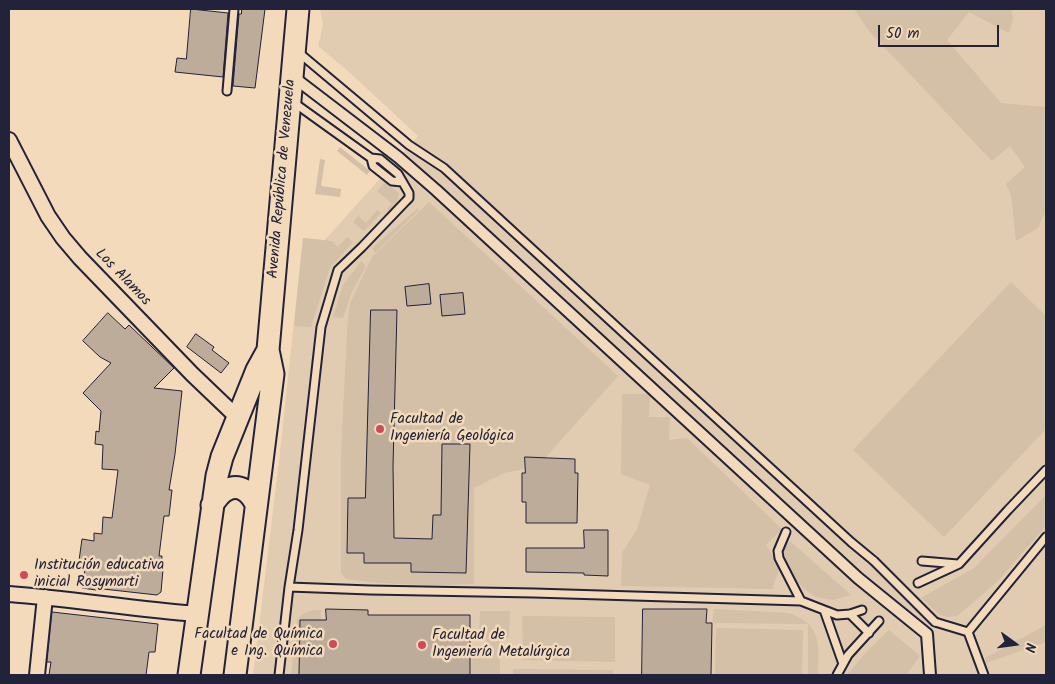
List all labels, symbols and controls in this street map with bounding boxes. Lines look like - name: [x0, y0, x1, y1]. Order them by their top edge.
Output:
- scale bar: [880, 15, 1001, 47]
- text: 50 m: [886, 22, 920, 46]
- street label: Avenida República de Venezuela: [265, 79, 301, 279]
- street label: Los Alamos: [90, 246, 154, 310]
- place label: Facultad de Ingeniería Geológica: [390, 411, 514, 446]
- marker: Facultad de Ingeniería Geológica: [374, 423, 386, 435]
- place label: Institución educativa inicial Rosymarti: [34, 557, 164, 592]
- marker: Institución educativa inicial Rosymarti: [18, 569, 30, 581]
- north arrow: [990, 619, 1040, 669]
- place label: Facultad de Química e Ing. Química: [194, 626, 323, 661]
- place label: Facultad de Ingeniería Metalúrgica: [432, 627, 570, 662]
- marker: Facultad de Química e Ing. Química: [327, 638, 339, 650]
- marker: Facultad de Ingeniería Metalúrgica: [416, 639, 428, 651]
- text: N: [1018, 641, 1041, 655]

